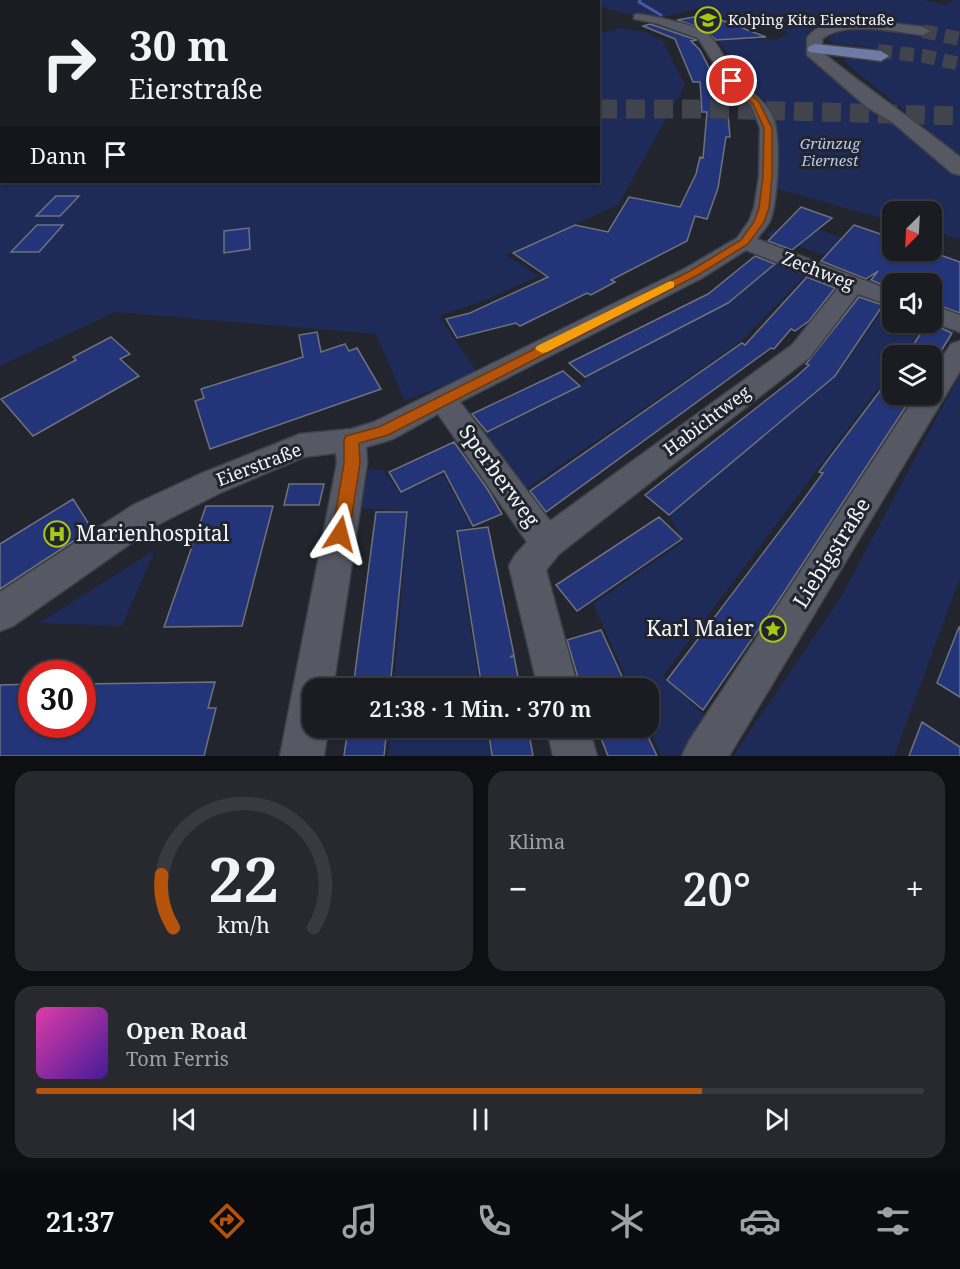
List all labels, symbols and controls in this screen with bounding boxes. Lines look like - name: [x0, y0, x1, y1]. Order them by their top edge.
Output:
- school or university icon: Kolping Kita Eierstraße: [693, 5, 723, 35]
- place label: Kolping Kita Eierstraße: [728, 9, 894, 29]
- text: 30 m: [129, 16, 229, 73]
- icon: right: [30, 24, 108, 102]
- pin: [706, 55, 757, 106]
- icon: arrive: [715, 64, 748, 97]
- text: Eierstraße: [129, 70, 263, 107]
- park label: Grünzug Eiernest: [800, 133, 861, 170]
- icon: arrive: [99, 138, 132, 171]
- text: Dann: [30, 140, 87, 170]
- north arrow: [882, 201, 942, 261]
- map controls: [882, 201, 942, 405]
- street label: Zechweg: [779, 245, 858, 295]
- button: sound: [882, 273, 942, 333]
- button: layers: [882, 345, 942, 405]
- street label: Habichtweg: [658, 380, 755, 461]
- street label: Sperberweg: [453, 419, 547, 533]
- street label: Eierstraße: [213, 437, 305, 491]
- street label: Liebigstraße: [786, 492, 876, 613]
- position arrow: [308, 502, 372, 566]
- hospital icon: Marienhospital: [42, 519, 72, 549]
- place label: Marienhospital: [76, 519, 230, 547]
- place label: Karl Maier: [646, 614, 754, 642]
- place icon: Karl Maier: [758, 614, 788, 644]
- speed limit sign: 30: [18, 660, 96, 738]
- text: 21:38 · 1 Min. · 370 m: [369, 693, 592, 723]
- text: Klima: [509, 828, 565, 855]
- text: 22: [208, 835, 279, 920]
- text: 20°: [682, 858, 751, 919]
- text: −: [509, 866, 528, 911]
- text: +: [906, 866, 924, 911]
- text: km/h: [217, 910, 270, 939]
- text: Open Road: [126, 1015, 247, 1045]
- text: Tom Ferris: [126, 1045, 229, 1072]
- icon: previous: [168, 1103, 201, 1136]
- icon: pause: [464, 1103, 497, 1136]
- icon: next: [760, 1103, 793, 1136]
- icon: directions: [206, 1200, 248, 1242]
- icon: music: [339, 1200, 381, 1242]
- icon: phone: [473, 1200, 515, 1242]
- icon: climate: [606, 1200, 648, 1242]
- icon: car: [739, 1200, 781, 1242]
- icon: filters: [872, 1200, 914, 1242]
- text: 21:37: [46, 1203, 115, 1240]

